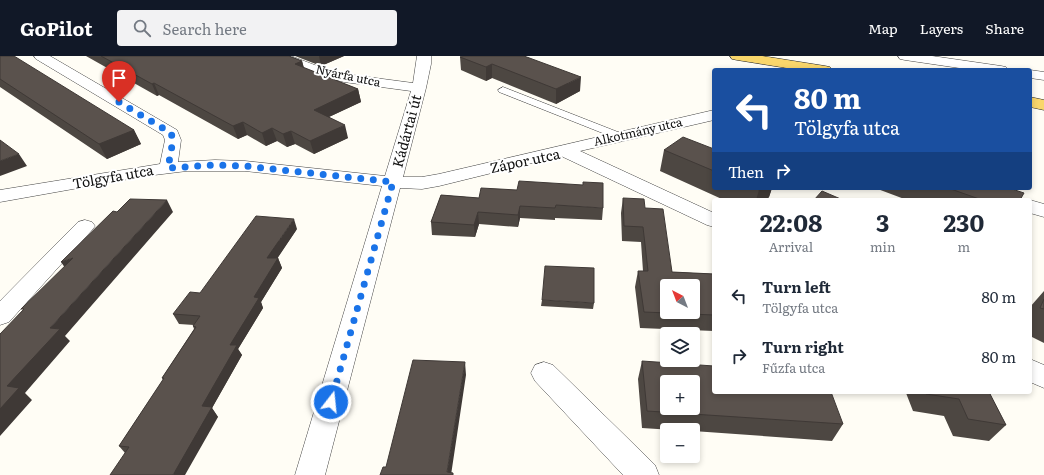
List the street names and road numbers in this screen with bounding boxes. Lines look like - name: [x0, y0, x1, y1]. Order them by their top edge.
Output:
- street label: Nyárfa utca: [314, 59, 383, 91]
- street label: Kádártai út: [387, 92, 425, 170]
- street label: Alkotmány utca: [592, 112, 684, 150]
- street label: Zápor utca: [488, 143, 562, 177]
- street label: Tölgyfa utca: [71, 159, 155, 193]

